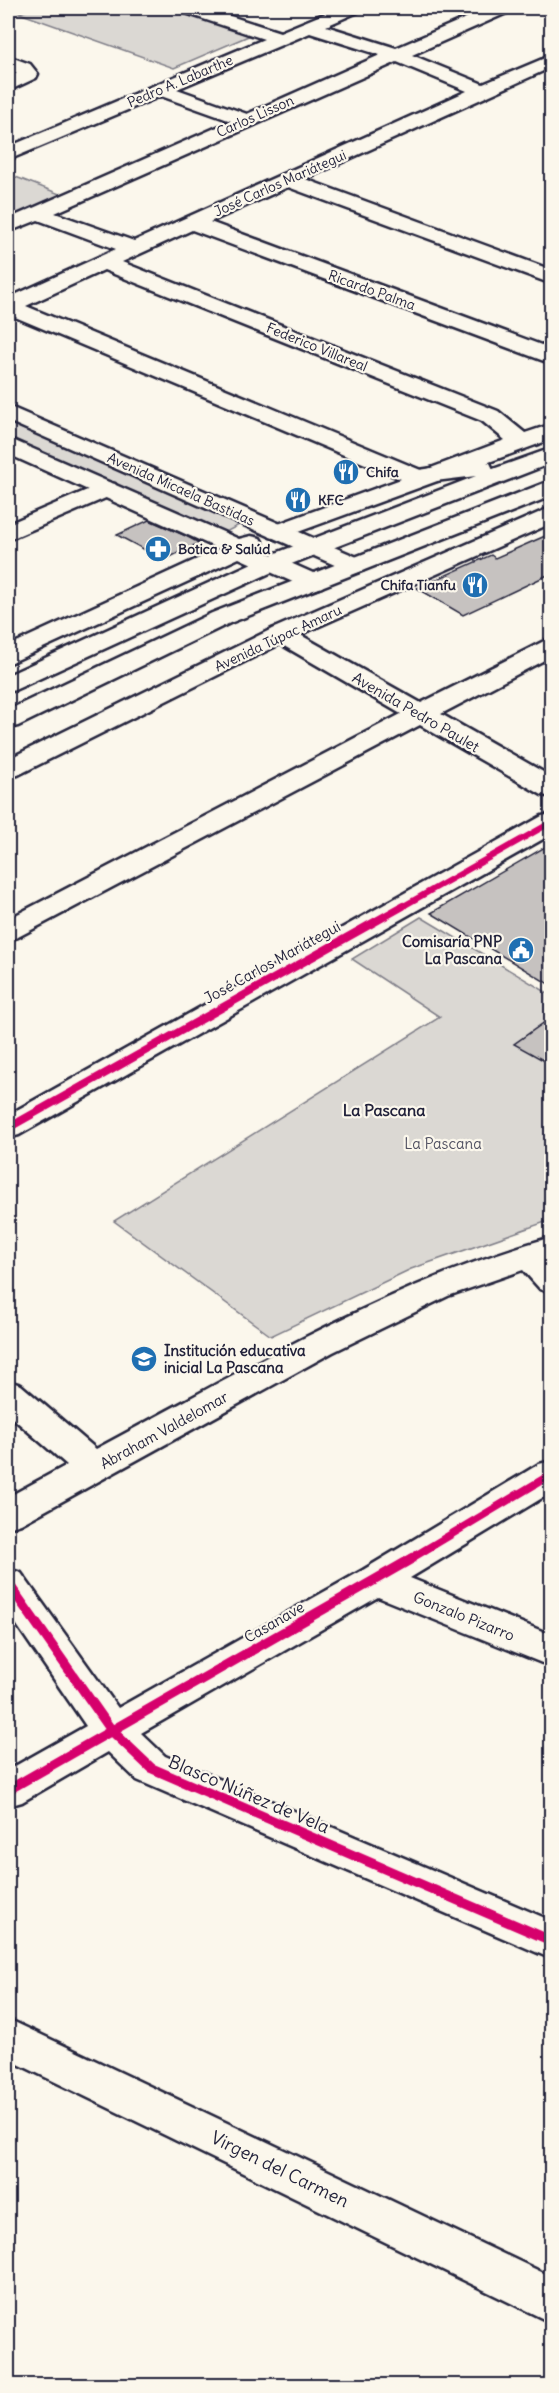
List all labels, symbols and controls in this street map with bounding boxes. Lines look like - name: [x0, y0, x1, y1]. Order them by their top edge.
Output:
- street label: Pedro A. Labarthe: [124, 51, 236, 111]
- street label: Carlos Lisson: [213, 91, 297, 141]
- street label: José Carlos Mariátegui: [211, 146, 349, 220]
- street label: Ricardo Palma: [326, 266, 418, 314]
- street label: Federico Villareal: [264, 319, 370, 375]
- street label: Avenida Micaela Bastidas: [105, 448, 257, 530]
- restaurant icon: Chifa: [331, 457, 361, 487]
- place label: Chifa: [366, 463, 399, 481]
- restaurant icon: KFC: [283, 485, 313, 515]
- place label: KFC: [318, 491, 344, 509]
- pharmacy icon: Botica & Salúd: [143, 534, 173, 564]
- place label: Botica & Salúd: [178, 540, 271, 558]
- restaurant icon: Chifa Tianfu: [460, 570, 490, 600]
- place label: Chifa Tianfu: [381, 576, 456, 594]
- street label: Avenida Túpac Amaru: [212, 601, 344, 675]
- street label: Avenida Pedro Paulet: [349, 668, 483, 756]
- street label: José Carlos Mariátegui: [200, 917, 344, 1007]
- place label: Comisaría PNP La Pascana: [402, 932, 502, 968]
- public building icon: Comisaría PNP La Pascana: [506, 935, 536, 965]
- district label: La Pascana: [343, 1100, 425, 1120]
- park label: La Pascana: [404, 1134, 482, 1153]
- place label: Institución educativa inicial La Pascana: [164, 1341, 306, 1377]
- school or university icon: Institución educativa inicial La Pascana: [129, 1344, 159, 1374]
- street label: Abraham Valdelomar: [97, 1387, 231, 1473]
- street label: Gonzalo Pizarro: [411, 1587, 517, 1645]
- street label: Casanave: [241, 1597, 307, 1647]
- street label: Blasco Núñez de Vela: [165, 1750, 333, 1838]
- street label: Virgen del Carmen: [207, 2126, 353, 2212]

